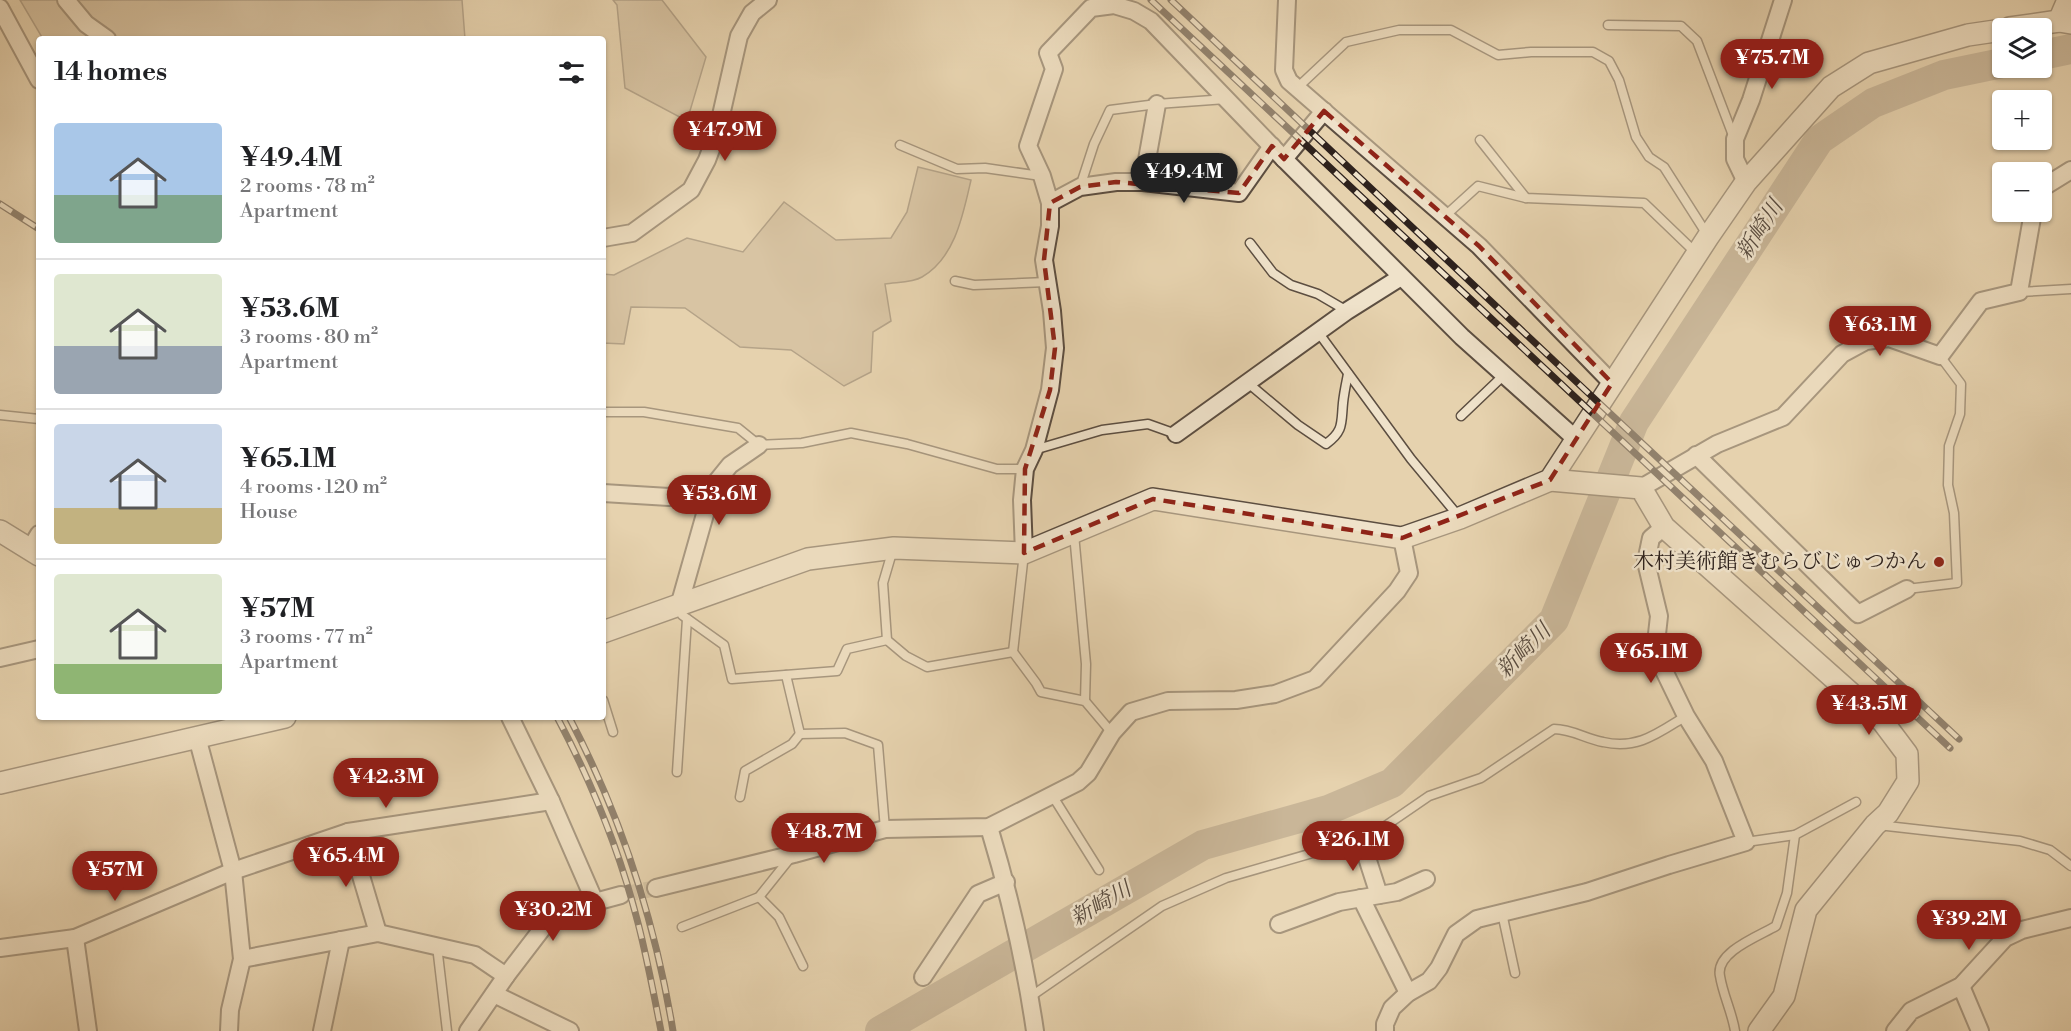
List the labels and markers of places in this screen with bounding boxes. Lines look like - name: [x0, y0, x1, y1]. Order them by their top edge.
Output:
- pin: ¥75.7M: [1723, 39, 1821, 90]
- pin: ¥47.9M: [676, 111, 774, 162]
- pin: ¥49.4M: [1135, 153, 1233, 204]
- pin: ¥63.1M: [1831, 306, 1929, 357]
- pin: ¥53.6M: [670, 475, 768, 526]
- place label: 木村美術館きむらびじゅつかん: [1633, 549, 1927, 575]
- marker: 木村美術館きむらびじゅつかん: [1932, 555, 1946, 569]
- pin: ¥65.1M: [1602, 633, 1700, 684]
- pin: ¥43.5M: [1820, 685, 1918, 736]
- pin: ¥42.3M: [337, 758, 435, 809]
- pin: ¥48.7M: [775, 813, 873, 864]
- pin: ¥26.1M: [1304, 821, 1402, 872]
- pin: ¥65.4M: [297, 837, 395, 888]
- pin: ¥57M: [79, 851, 151, 902]
- pin: ¥30.2M: [504, 891, 602, 942]
- pin: ¥39.2M: [1920, 900, 2018, 951]

